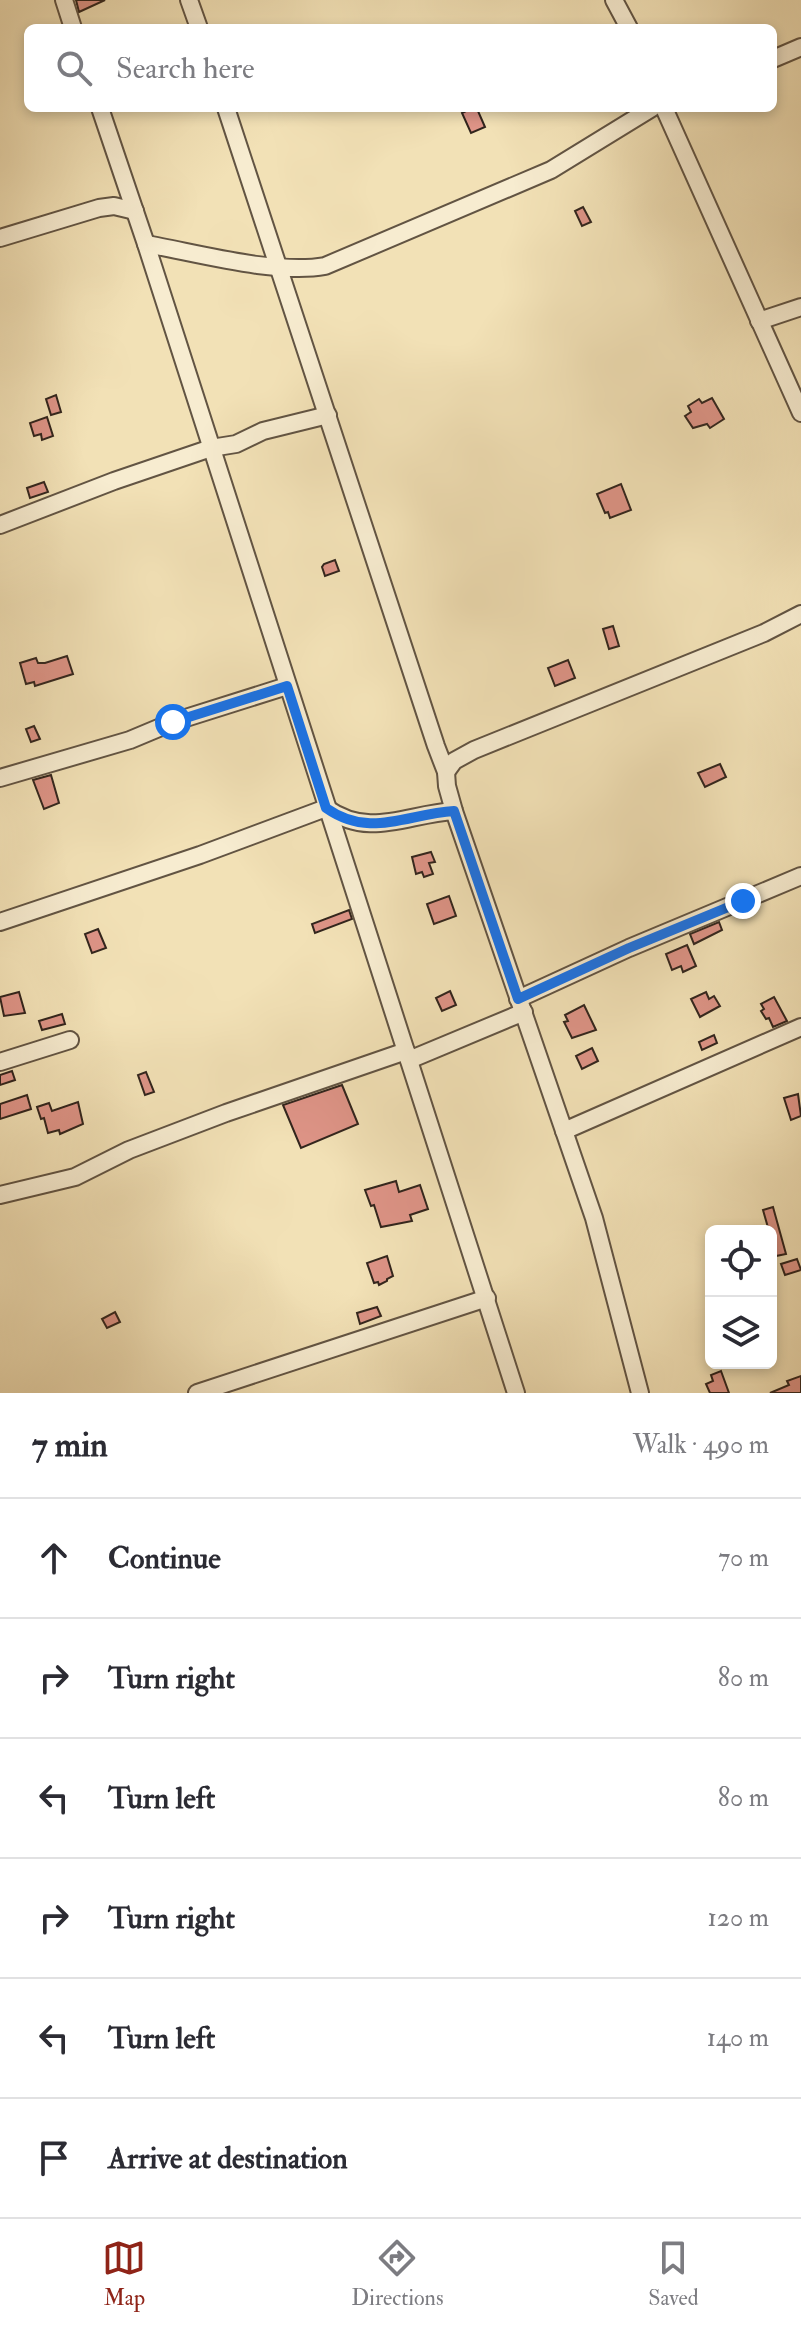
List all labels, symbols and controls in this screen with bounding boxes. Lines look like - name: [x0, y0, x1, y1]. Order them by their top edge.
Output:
- search box: [24, 24, 777, 112]
- icon: search: [52, 46, 96, 90]
- text: Search here: [116, 50, 255, 87]
- route start: [155, 704, 191, 740]
- route end: [725, 883, 761, 919]
- map controls: [705, 1225, 777, 1369]
- button: locate: [705, 1225, 777, 1297]
- button: layers: [705, 1297, 777, 1369]
- text: 7 min: [32, 1424, 108, 1467]
- text: Walk · 490 m: [633, 1429, 769, 1461]
- icon: ahead: [32, 1536, 76, 1580]
- text: Continue: [108, 1540, 221, 1577]
- text: 70 m: [718, 1542, 769, 1574]
- icon: right: [32, 1656, 76, 1700]
- text: Turn right: [108, 1660, 235, 1697]
- text: 80 m: [718, 1662, 769, 1694]
- icon: left: [32, 1776, 76, 1820]
- text: Turn left: [108, 1780, 215, 1817]
- text: 80 m: [718, 1782, 769, 1814]
- icon: right: [32, 1896, 76, 1940]
- text: Turn right: [108, 1900, 235, 1937]
- text: 120 m: [708, 1902, 769, 1934]
- icon: left: [32, 2016, 76, 2060]
- text: Turn left: [108, 2020, 215, 2057]
- text: 140 m: [707, 2022, 769, 2054]
- icon: arrive: [32, 2136, 76, 2180]
- text: Arrive at destination: [108, 2140, 348, 2177]
- tab: Map: [102, 2236, 146, 2312]
- tab: Directions: [351, 2236, 444, 2312]
- tab: Saved: [648, 2236, 699, 2312]

